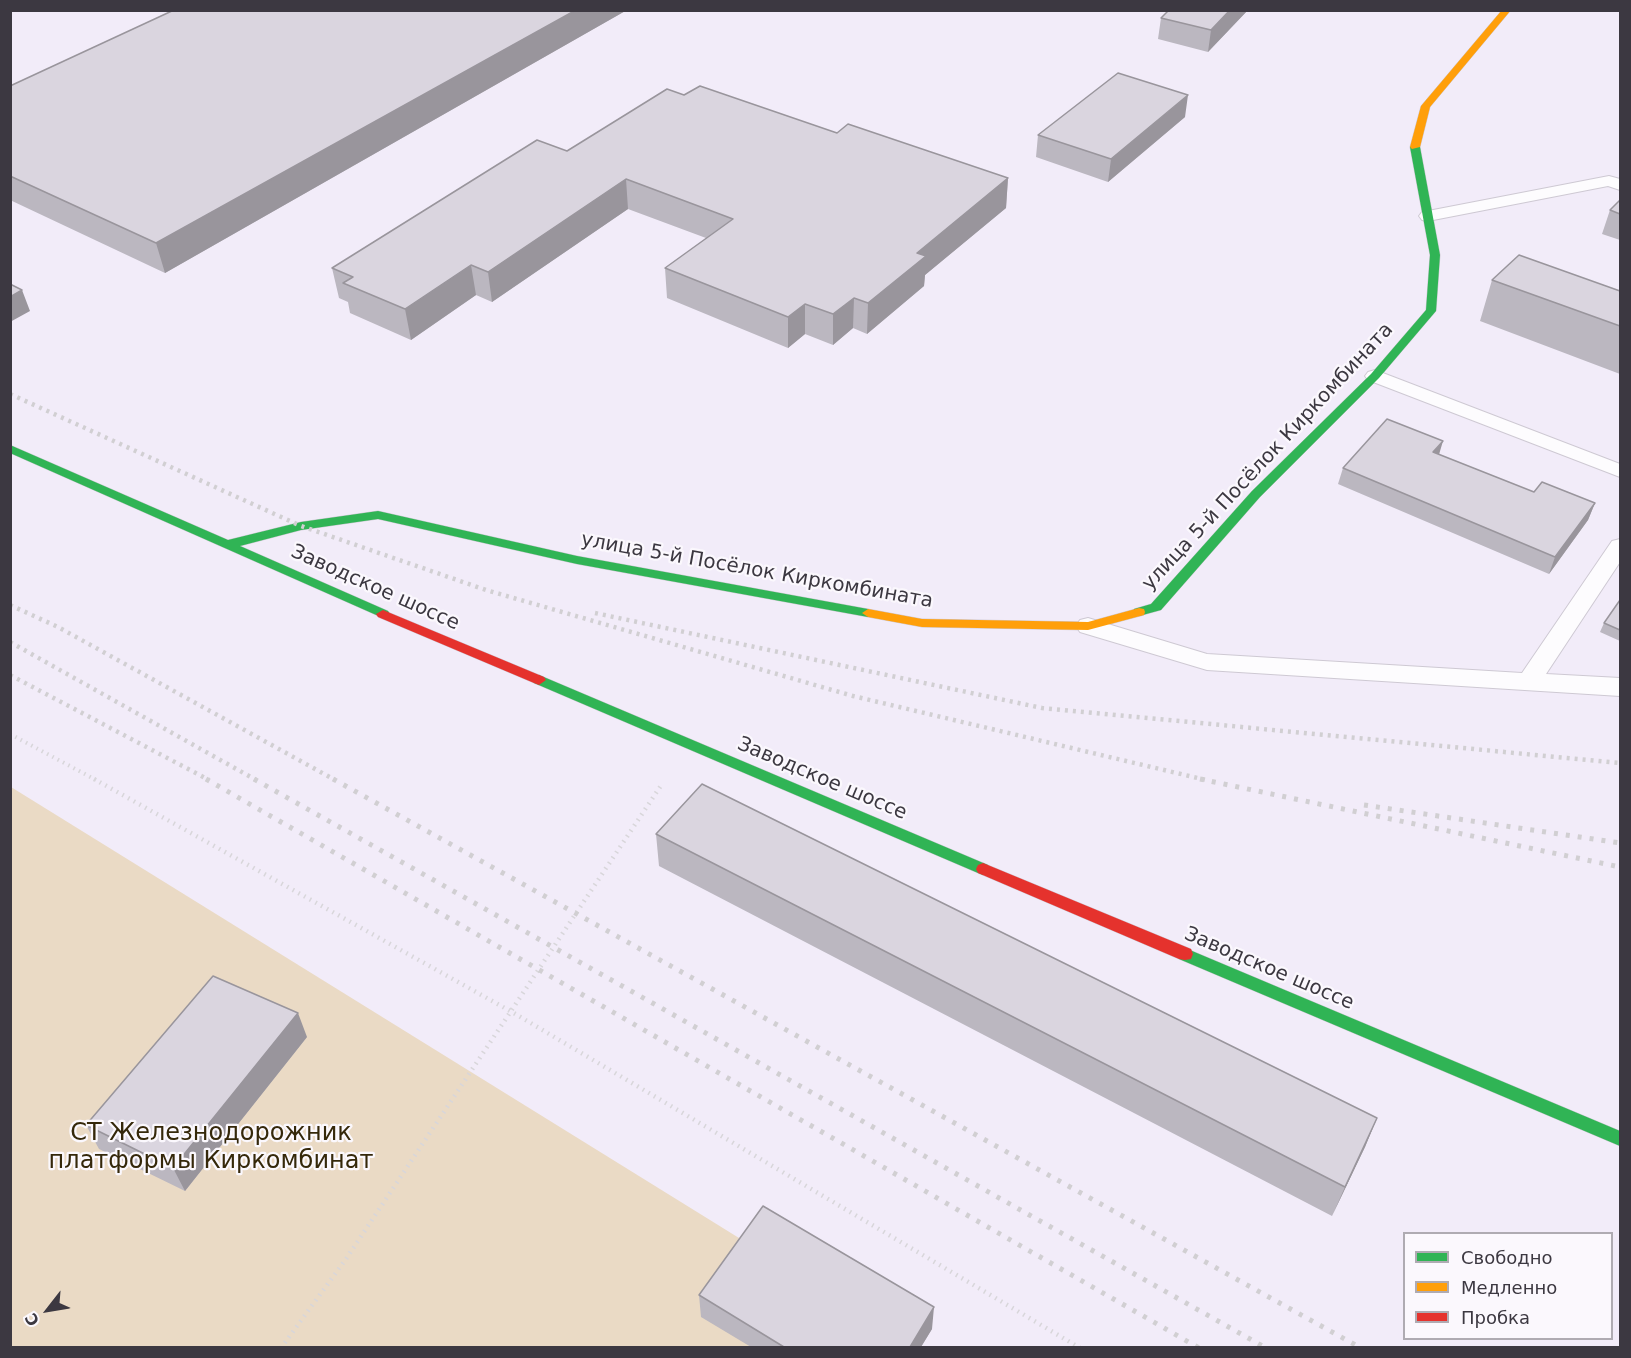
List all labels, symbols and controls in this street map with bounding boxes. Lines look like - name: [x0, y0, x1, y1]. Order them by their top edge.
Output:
- street label: улица 5-й Посёлок Киркомбината: [1137, 318, 1399, 596]
- street label: улица 5-й Посёлок Киркомбината: [579, 528, 935, 614]
- street label: Заводское шоссе: [287, 540, 463, 636]
- street label: Заводское шоссе: [734, 732, 910, 826]
- street label: Заводское шоссе: [1181, 922, 1357, 1016]
- park label: СТ Железнодорожник платформы Киркомбинат: [49, 1120, 373, 1176]
- legend: [1403, 1232, 1613, 1340]
- text: Свободно: [1461, 1247, 1553, 1268]
- text: Медленно: [1461, 1277, 1557, 1298]
- north arrow: [18, 1280, 78, 1340]
- text: Пробка: [1461, 1307, 1530, 1328]
- text: С: [21, 1310, 43, 1329]

